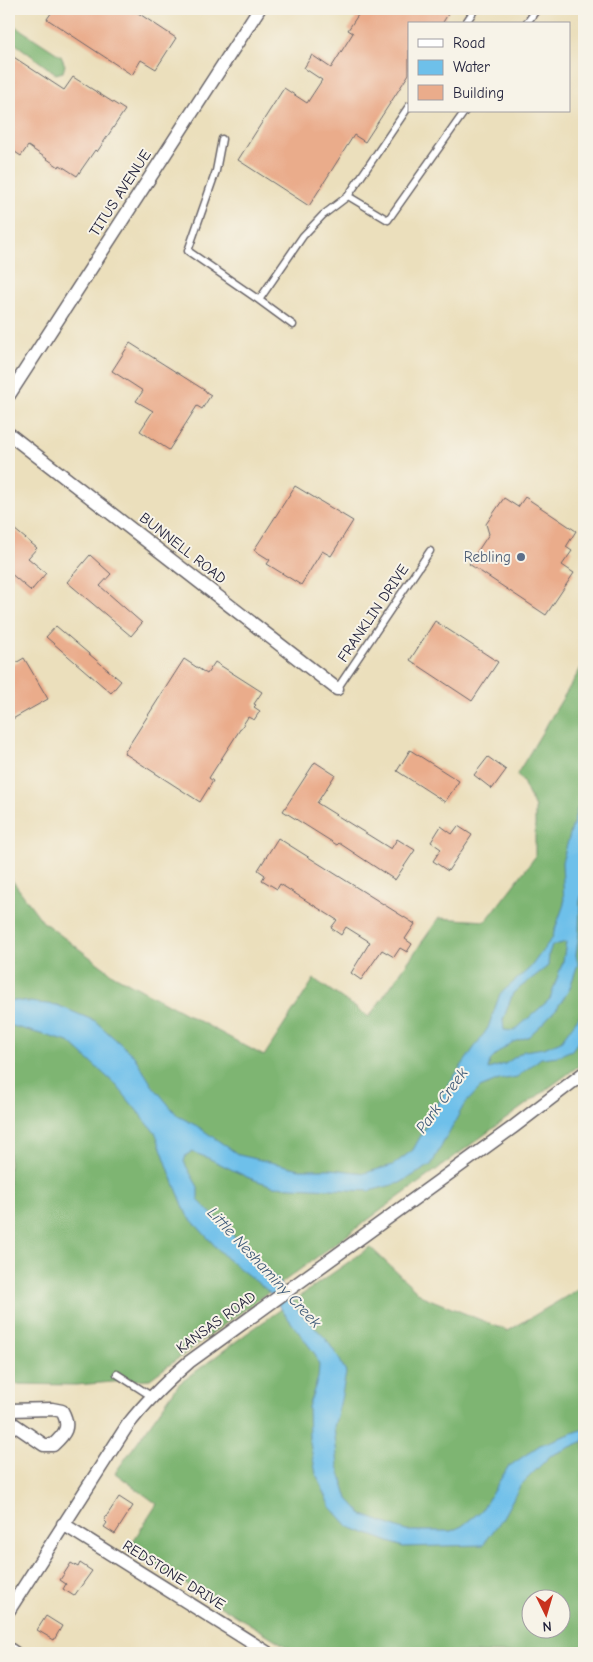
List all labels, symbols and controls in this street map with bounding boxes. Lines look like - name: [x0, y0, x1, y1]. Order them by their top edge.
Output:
- legend: [408, 22, 570, 112]
- text: Road: [453, 34, 485, 52]
- text: Water: [453, 58, 490, 76]
- text: Building: [453, 84, 504, 102]
- street label: TITUS AVENUE: [85, 146, 155, 240]
- street label: BUNNELL ROAD: [136, 509, 230, 587]
- place label: Rebling: [464, 548, 511, 566]
- marker: Rebling: [515, 551, 527, 563]
- street label: FRANKLIN DRIVE: [334, 561, 412, 665]
- water label: Park Creek: [412, 1064, 472, 1137]
- water label: Little Neshaminy Creek: [204, 1204, 325, 1332]
- street label: KANSAS ROAD: [173, 1287, 259, 1357]
- street label: REDSTONE DRIVE: [119, 1536, 229, 1614]
- north arrow: [520, 1590, 570, 1640]
- text: N: [542, 1618, 552, 1635]

